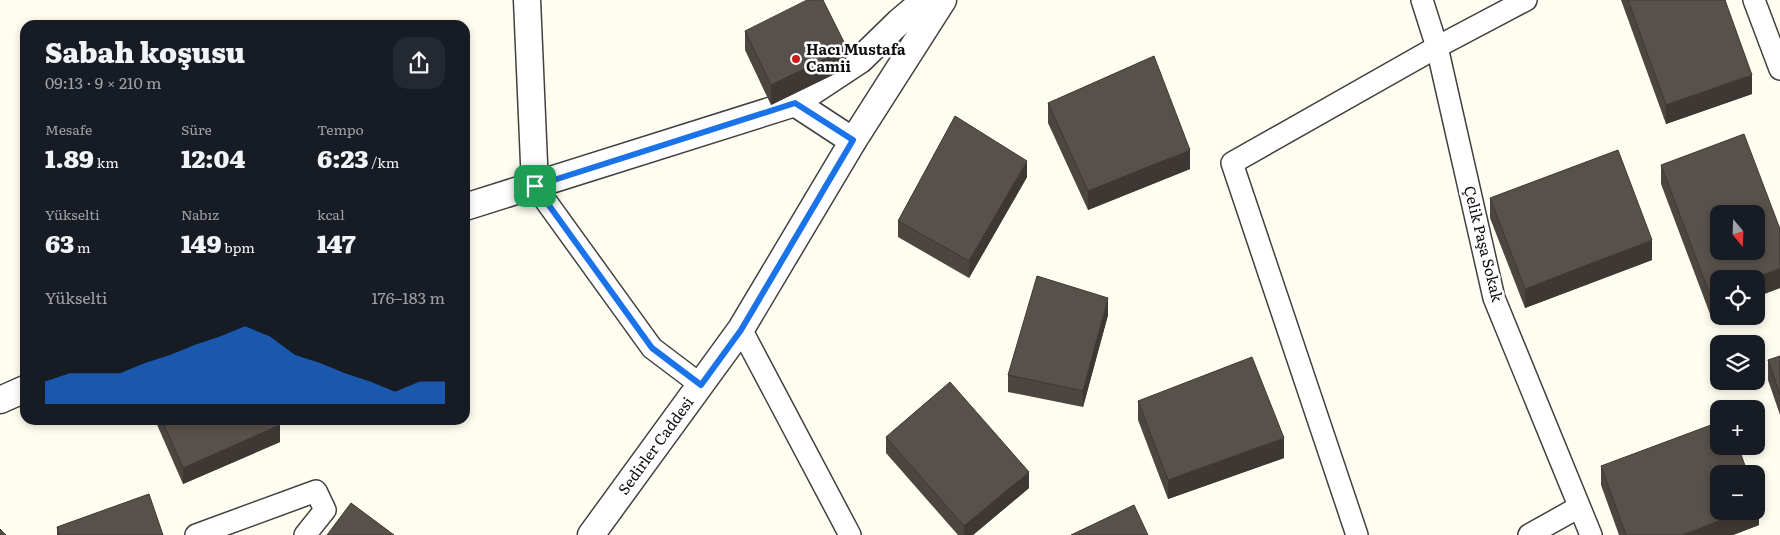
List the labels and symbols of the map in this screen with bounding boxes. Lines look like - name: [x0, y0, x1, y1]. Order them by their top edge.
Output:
- place label: Hacı Mustafa Camii: [806, 37, 906, 77]
- marker: Hacı Mustafa Camii: [790, 53, 802, 65]
- pin: [514, 165, 556, 207]
- street label: Çelik Paşa Sokak: [1459, 183, 1510, 305]
- north arrow: [1710, 205, 1765, 260]
- street label: Sedirler Caddesi: [611, 391, 698, 499]

